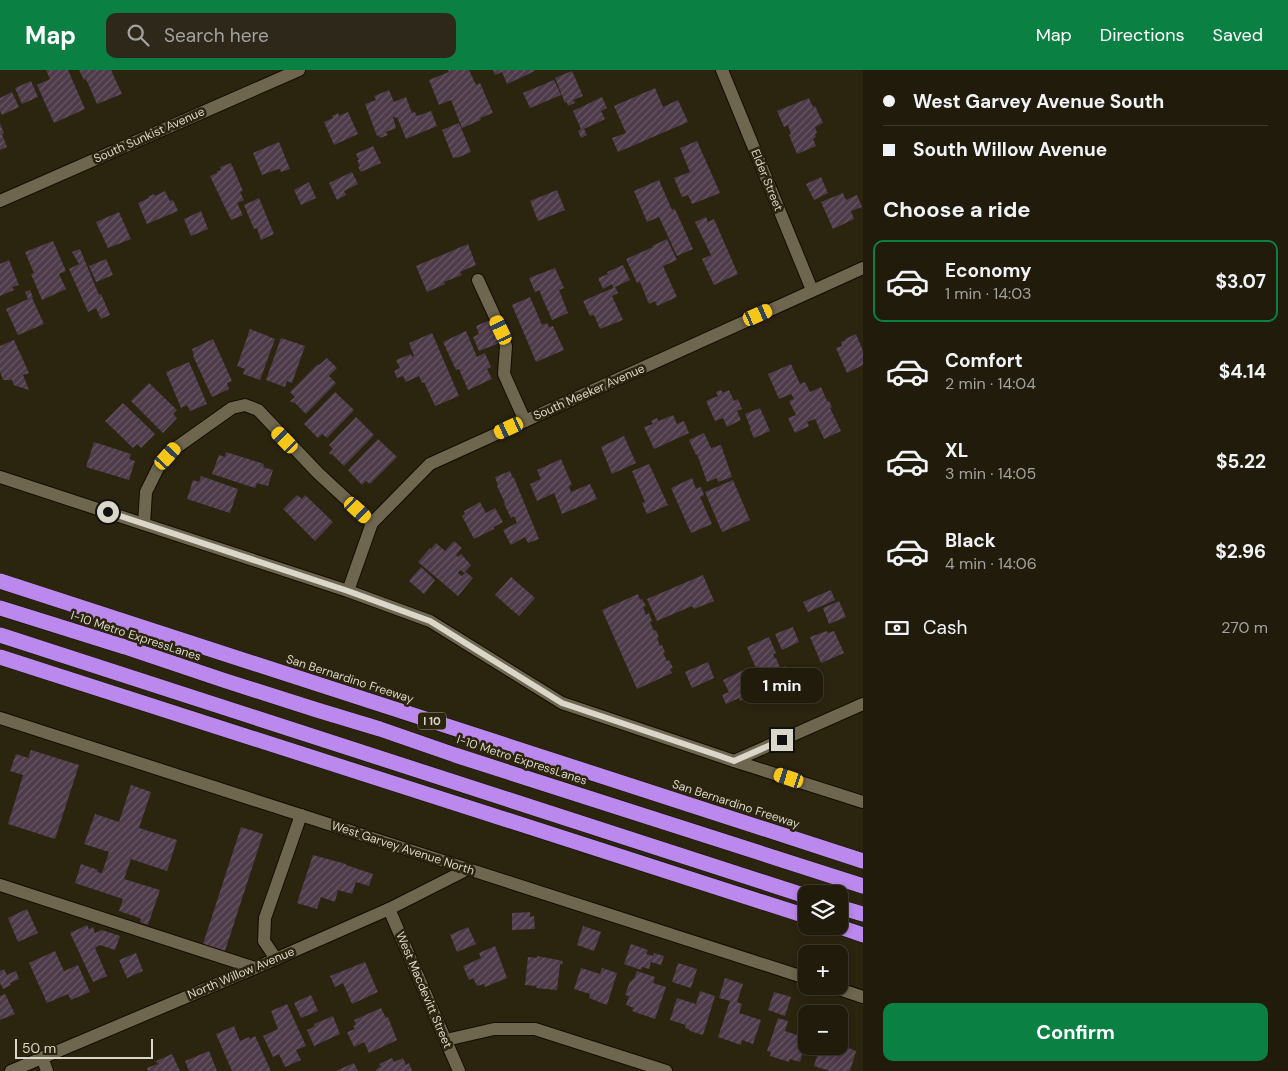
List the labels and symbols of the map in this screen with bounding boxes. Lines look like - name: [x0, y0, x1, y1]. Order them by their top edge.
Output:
- street label: South Sunkist Avenue: [91, 103, 207, 167]
- street label: Elder Street: [747, 147, 787, 214]
- car: [741, 302, 774, 328]
- car: [487, 313, 514, 347]
- street label: South Meeker Avenue: [531, 360, 647, 424]
- car: [492, 415, 525, 441]
- car: [269, 424, 300, 456]
- car: [152, 440, 183, 472]
- car: [341, 494, 374, 526]
- route start: [97, 501, 119, 523]
- street label: I-10 Metro ExpressLanes: [69, 607, 203, 665]
- street label: San Bernardino Freeway: [284, 651, 416, 707]
- callout: 1 min: [741, 668, 823, 702]
- road number: I 10: [418, 712, 446, 729]
- route end: [771, 729, 793, 751]
- street label: I-10 Metro ExpressLanes: [455, 731, 589, 789]
- car: [772, 766, 805, 790]
- street label: San Bernardino Freeway: [670, 776, 802, 832]
- street label: West Garvey Avenue North: [329, 817, 477, 879]
- street label: West Macdevitt Street: [392, 929, 456, 1051]
- street label: North Willow Avenue: [185, 943, 297, 1003]
- scale bar: [15, 1036, 152, 1059]

